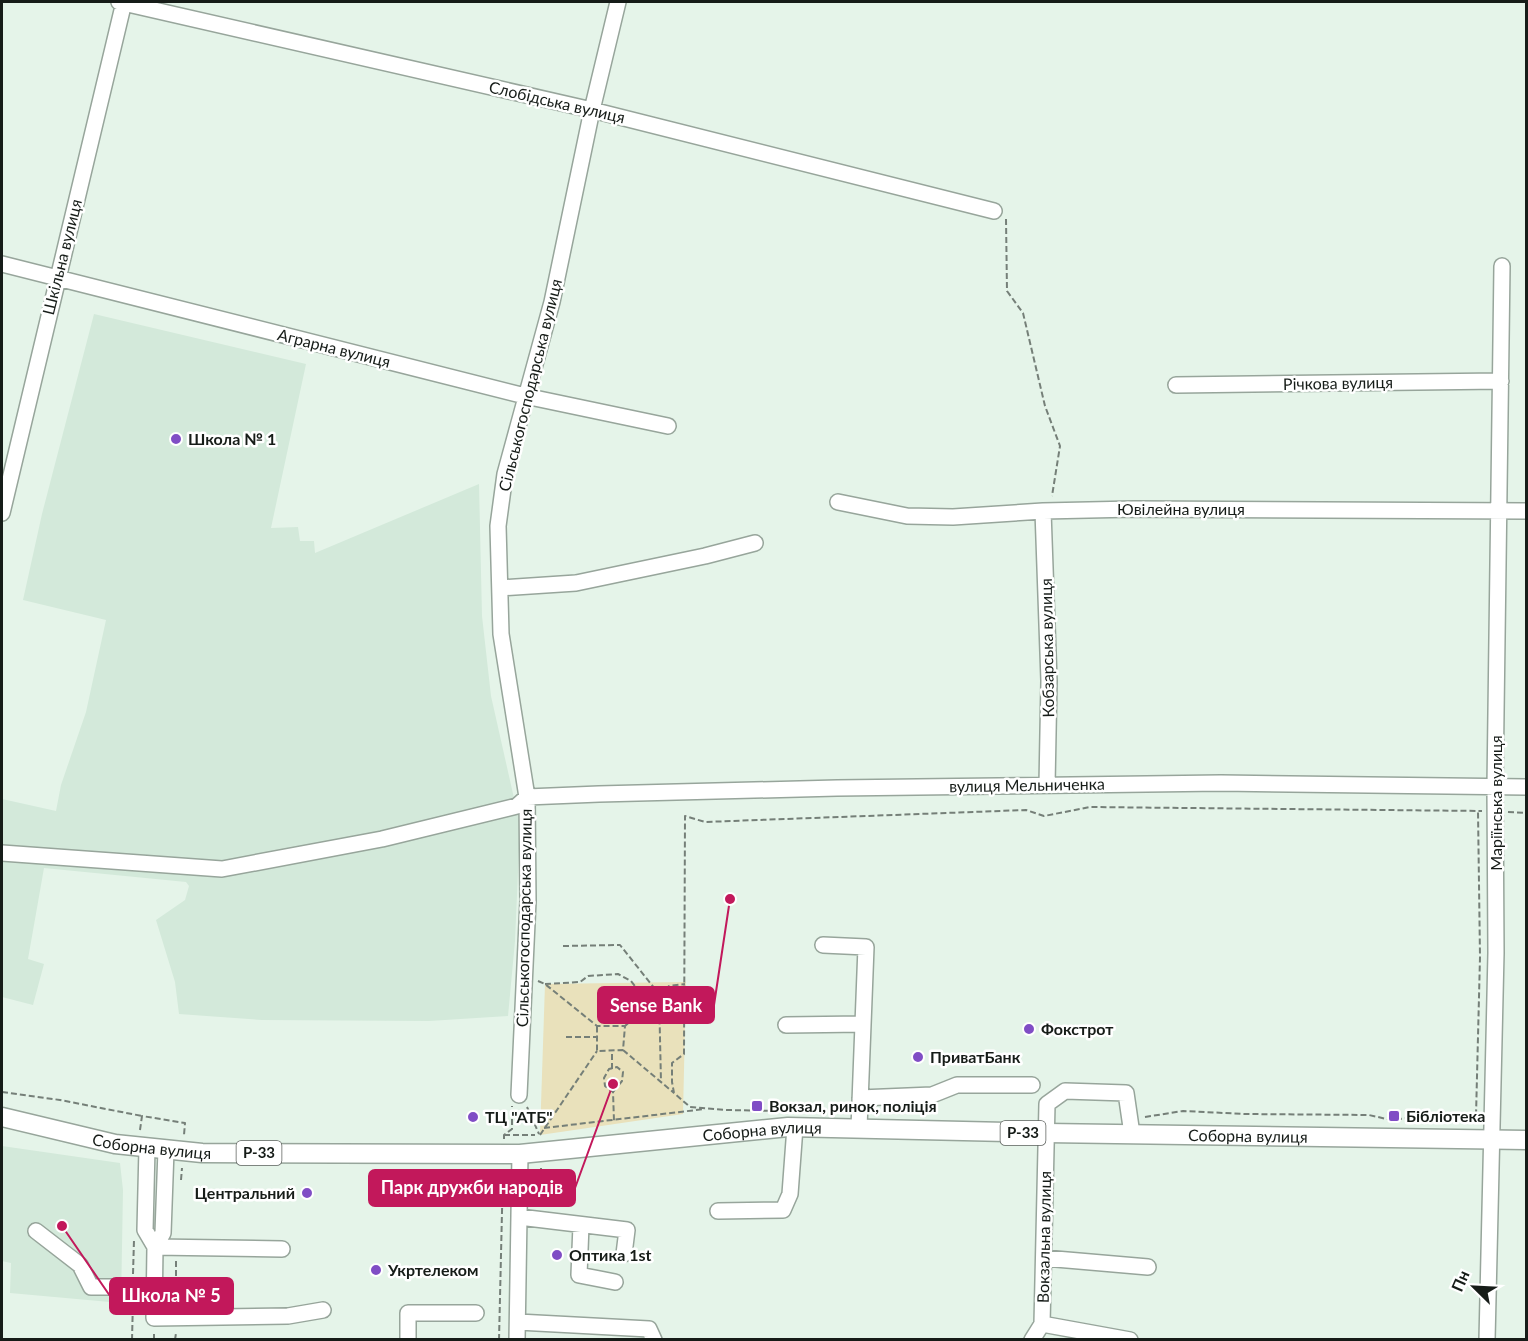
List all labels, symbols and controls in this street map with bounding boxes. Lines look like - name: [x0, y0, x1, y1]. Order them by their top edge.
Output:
- street label: Слобідська вулиця: [487, 77, 627, 126]
- street label: Шкільна вулиця: [38, 197, 85, 317]
- street label: Сільськогосподарська вулиця: [494, 277, 565, 493]
- street label: Аграрна вулиця: [276, 324, 393, 371]
- street label: Річкова вулиця: [1283, 372, 1393, 393]
- place label: Школа № 1: [188, 429, 276, 448]
- marker: Школа № 1: [169, 432, 183, 446]
- street label: Ювілейна вулиця: [1117, 499, 1245, 518]
- street label: Кобзарська вулиця: [1036, 578, 1057, 718]
- street label: Маріїнська вулиця: [1486, 735, 1505, 871]
- street label: вулиця Мельниченка: [949, 774, 1105, 795]
- street label: Сільськогосподарська вулиця: [512, 809, 535, 1027]
- callout: Sense Bank: [598, 987, 714, 1023]
- text: Sense Bank: [610, 994, 702, 1016]
- place label: Фокстрот: [1041, 1019, 1114, 1038]
- marker: Фокстрот: [1022, 1022, 1036, 1036]
- place label: ПриватБанк: [930, 1047, 1021, 1066]
- marker: ПриватБанк: [911, 1050, 925, 1064]
- place label: Вокзал, ринок, поліція: [769, 1096, 937, 1115]
- marker: Вокзал, ринок, поліція: [750, 1099, 764, 1113]
- place label: Бібліотека: [1406, 1106, 1485, 1125]
- place label: ТЦ "АТБ": [485, 1107, 553, 1126]
- marker: Бібліотека: [1387, 1109, 1401, 1123]
- marker: ТЦ "АТБ": [466, 1110, 480, 1124]
- street label: Соборна вулиця: [702, 1117, 822, 1145]
- road number: Р-33: [1000, 1121, 1046, 1145]
- street label: Соборна вулиця: [1188, 1125, 1308, 1146]
- street label: Соборна вулиця: [91, 1129, 211, 1162]
- road number: Р-33: [236, 1141, 282, 1165]
- callout: Парк дружби народів: [369, 1170, 575, 1206]
- street label: Вокзальна вулиця: [1033, 1171, 1054, 1303]
- text: Парк дружби народів: [381, 1176, 563, 1198]
- place label: Центральний: [195, 1183, 295, 1202]
- marker: Центральний: [300, 1186, 314, 1200]
- place label: Оптика 1st: [569, 1245, 651, 1264]
- marker: Оптика 1st: [550, 1248, 564, 1262]
- north arrow: [1444, 1257, 1504, 1317]
- place label: Укртелеком: [387, 1260, 478, 1279]
- marker: Укртелеком: [369, 1263, 383, 1277]
- text: Пн: [1447, 1267, 1473, 1294]
- callout: Школа № 5: [110, 1278, 233, 1314]
- text: Школа № 5: [121, 1284, 221, 1306]

